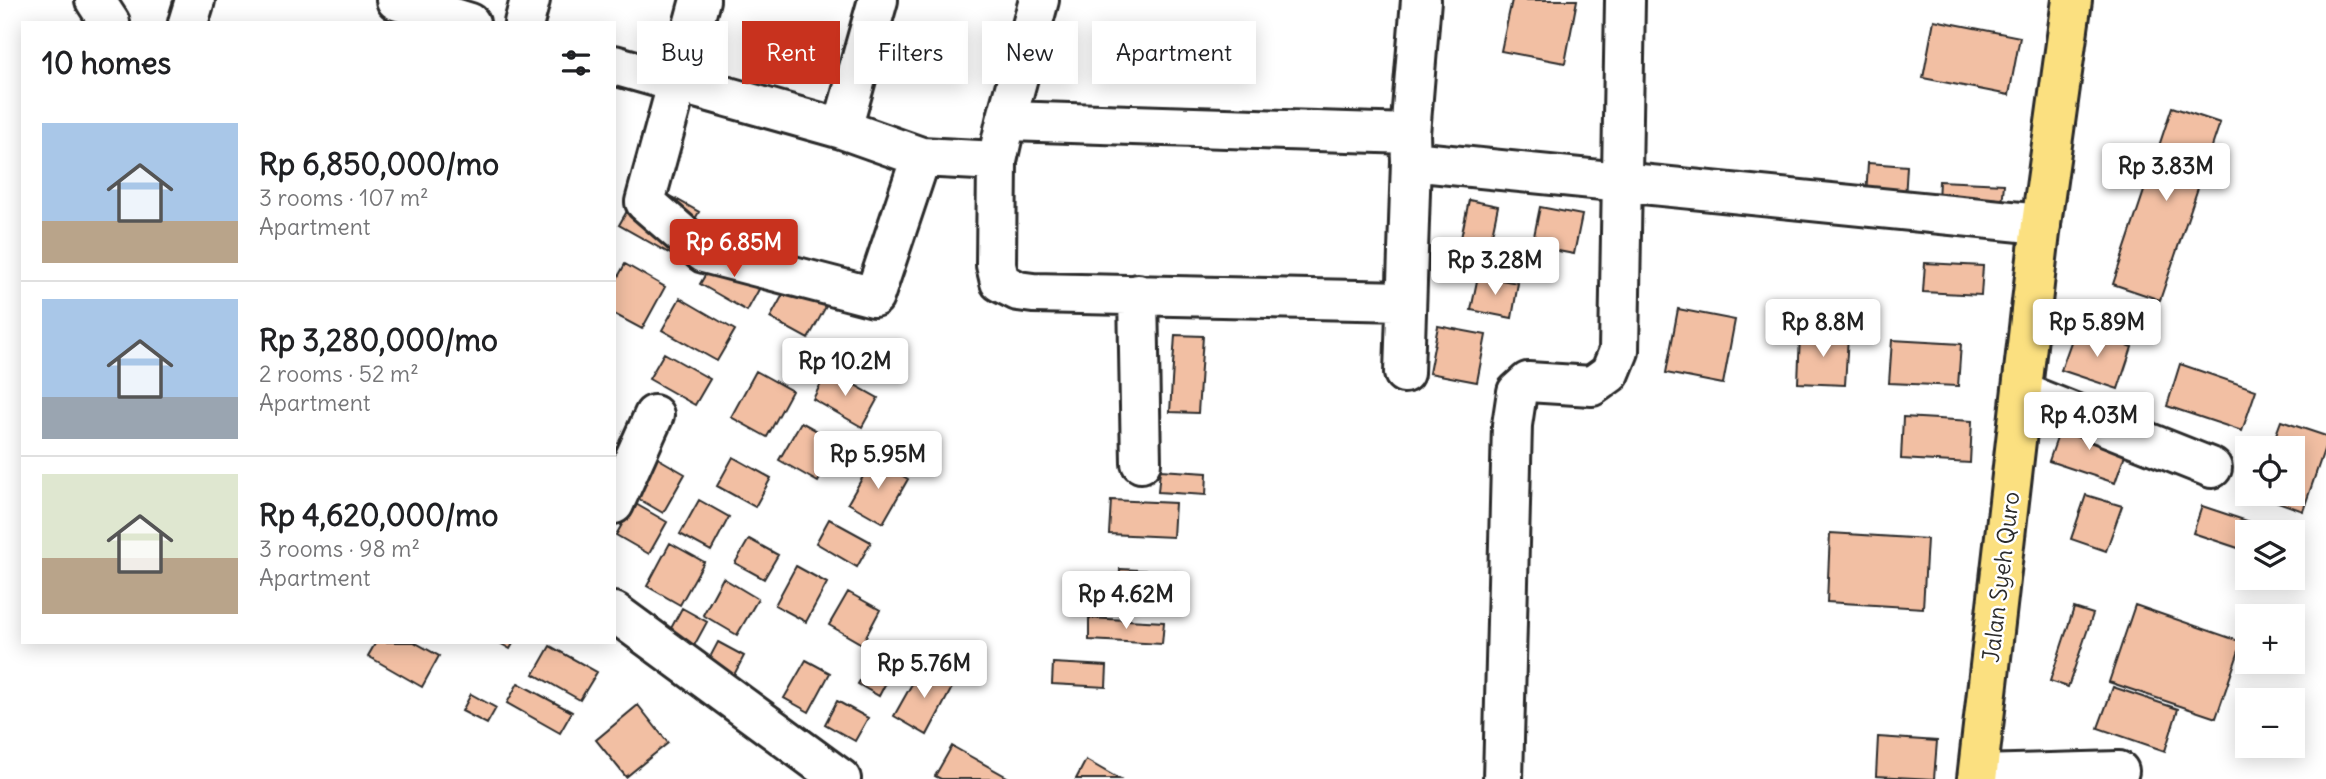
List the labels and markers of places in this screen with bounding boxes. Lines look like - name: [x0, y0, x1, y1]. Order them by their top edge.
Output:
- pin: Rp 3.83M: [2094, 144, 2238, 203]
- pin: Rp 6.85M: [662, 219, 806, 279]
- pin: Rp 3.28M: [1423, 238, 1567, 297]
- pin: Rp 8.8M: [1758, 300, 1888, 359]
- pin: Rp 5.89M: [2025, 300, 2169, 359]
- pin: Rp 10.2M: [773, 338, 917, 398]
- pin: Rp 4.03M: [2017, 392, 2161, 452]
- pin: Rp 5.95M: [806, 432, 950, 491]
- pin: Rp 4.62M: [1054, 572, 1198, 631]
- pin: Rp 5.76M: [852, 640, 996, 700]

